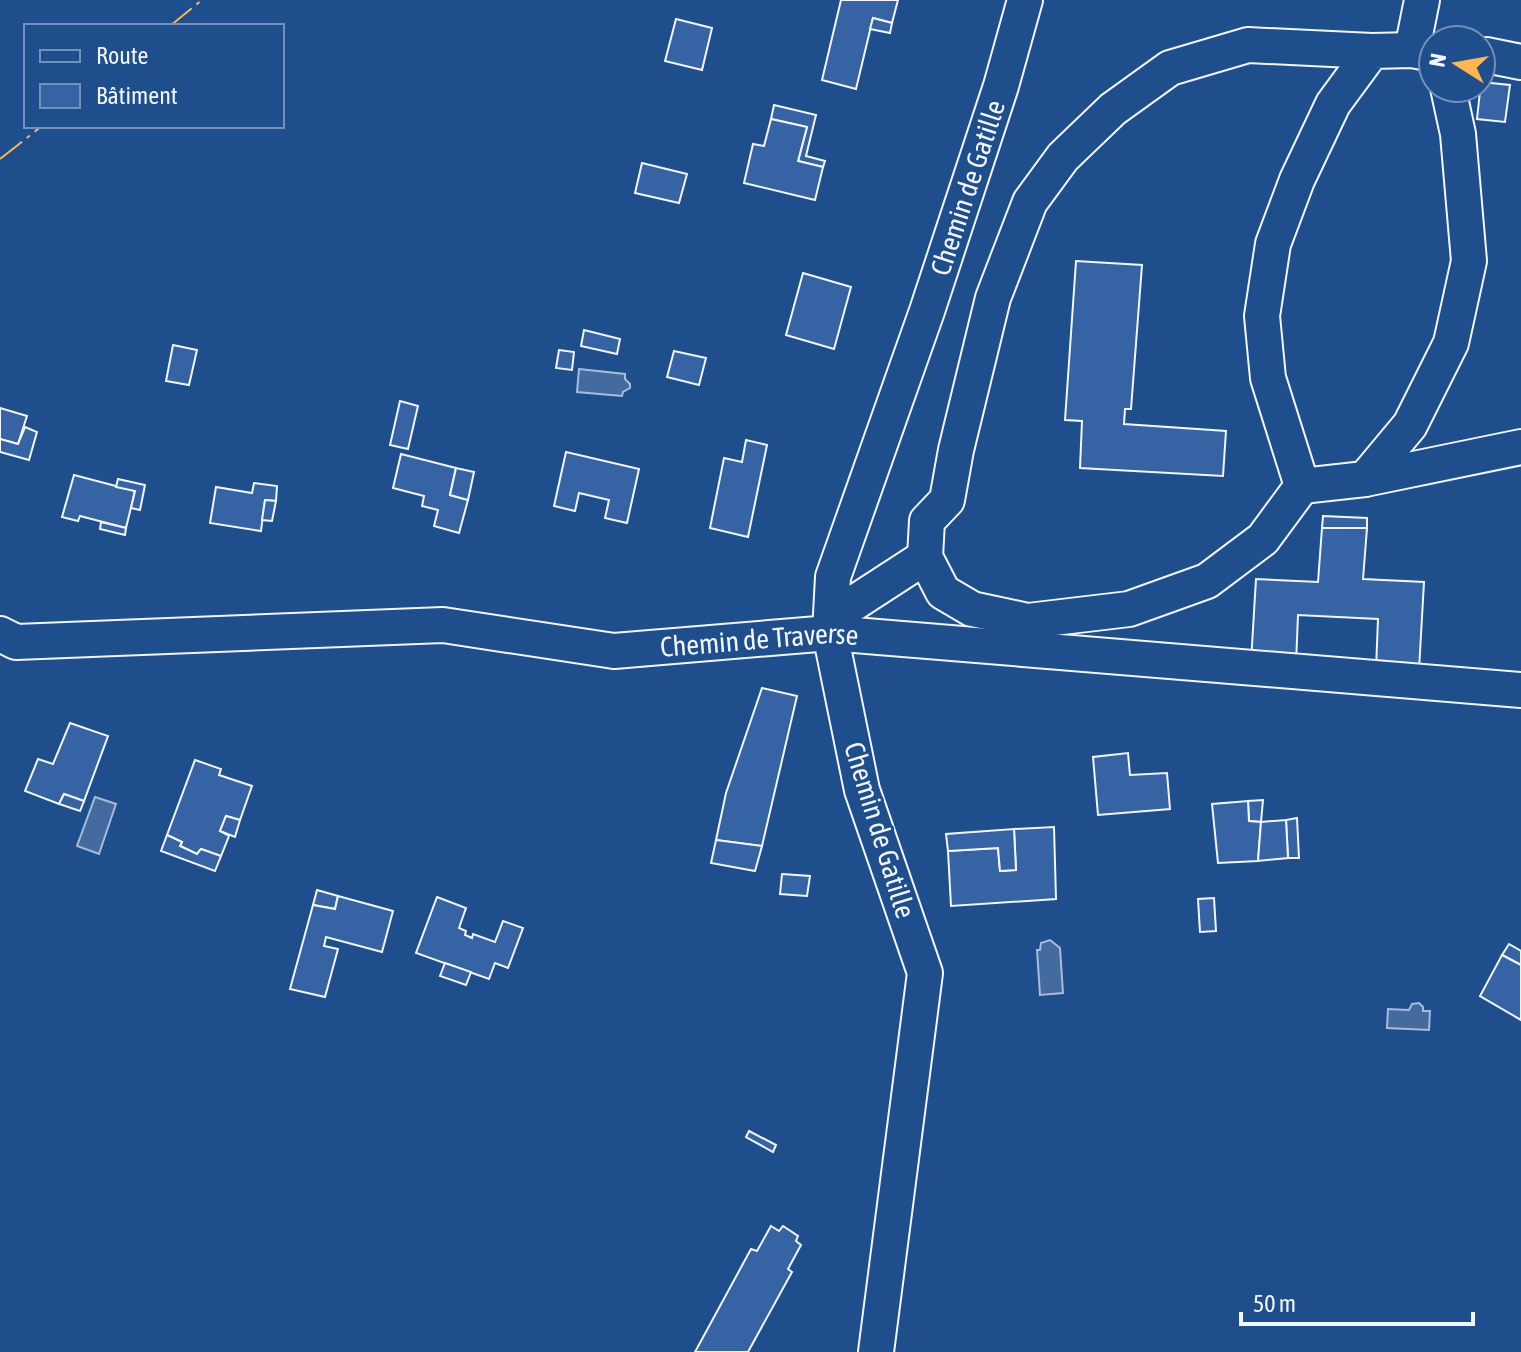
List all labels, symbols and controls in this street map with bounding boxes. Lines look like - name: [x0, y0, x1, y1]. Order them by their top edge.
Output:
- legend: [24, 24, 284, 128]
- north arrow: [1417, 24, 1497, 104]
- text: Route: [96, 42, 148, 69]
- text: N: [1423, 51, 1451, 69]
- text: Bâtiment: [96, 82, 178, 109]
- street label: Chemin de Gatille: [924, 96, 1011, 279]
- street label: Chemin de Traverse: [659, 617, 860, 663]
- street label: Chemin de Gatille: [838, 738, 922, 922]
- scale bar: [1241, 1276, 1473, 1326]
- text: 50 m: [1253, 1290, 1296, 1317]

